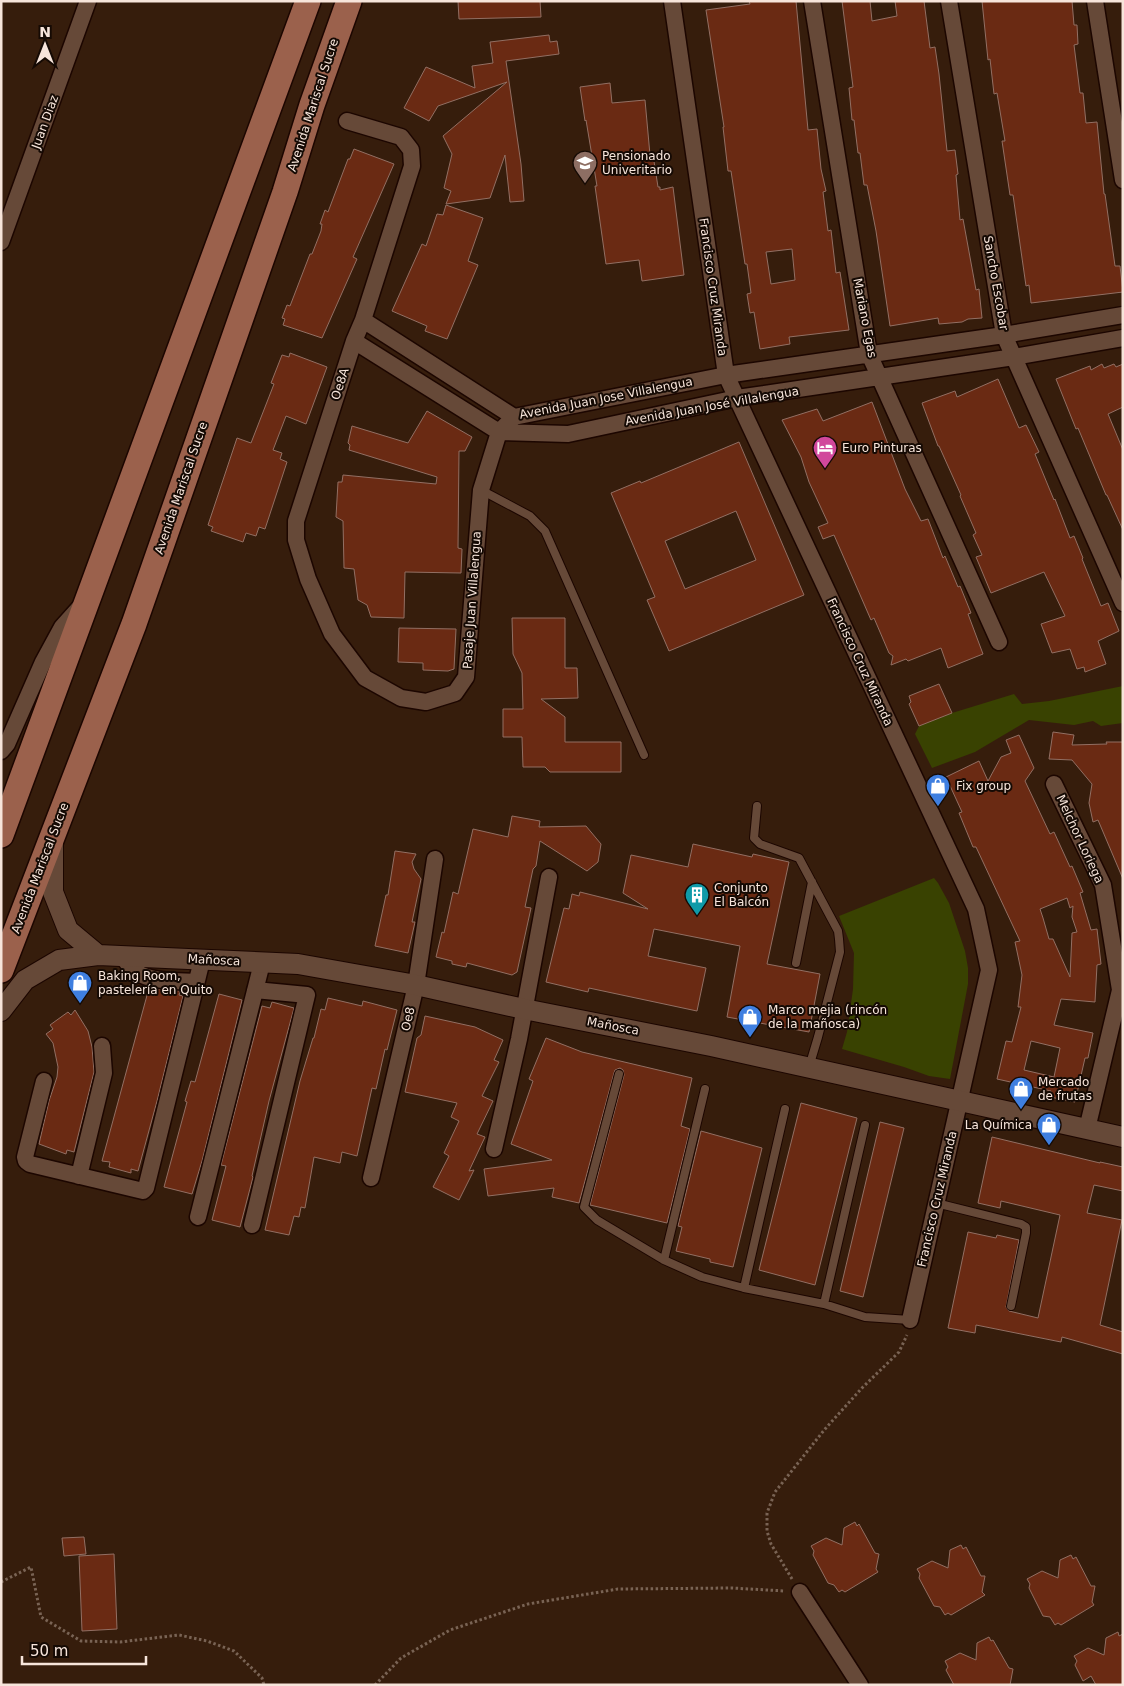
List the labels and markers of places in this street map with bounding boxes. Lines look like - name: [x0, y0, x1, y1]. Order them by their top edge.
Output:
- place label: Pensionado Univeritario: [602, 149, 672, 177]
- school or university icon: Pensionado Univeritario: [572, 150, 598, 184]
- hotel icon: Euro Pinturas: [812, 435, 838, 469]
- place label: Euro Pinturas: [842, 441, 922, 455]
- shop icon: Fix group: [925, 773, 951, 807]
- place label: Fix group: [956, 779, 1011, 793]
- place label: Conjunto El Balcón: [714, 881, 769, 909]
- building icon: Conjunto El Balcón: [684, 882, 710, 916]
- place label: Baking Room, pastelería en Quito: [98, 969, 213, 997]
- shop icon: Baking Room, pastelería en Quito: [67, 970, 93, 1004]
- place label: Marco mejia (rincón de la mañosca): [768, 1003, 887, 1031]
- shop icon: Marco mejia (rincón de la mañosca): [737, 1004, 763, 1038]
- place label: Mercado de frutas: [1038, 1075, 1092, 1103]
- shop icon: Mercado de frutas: [1008, 1076, 1034, 1110]
- shop icon: La Química: [1036, 1112, 1062, 1146]
- place label: La Química: [965, 1118, 1032, 1132]

